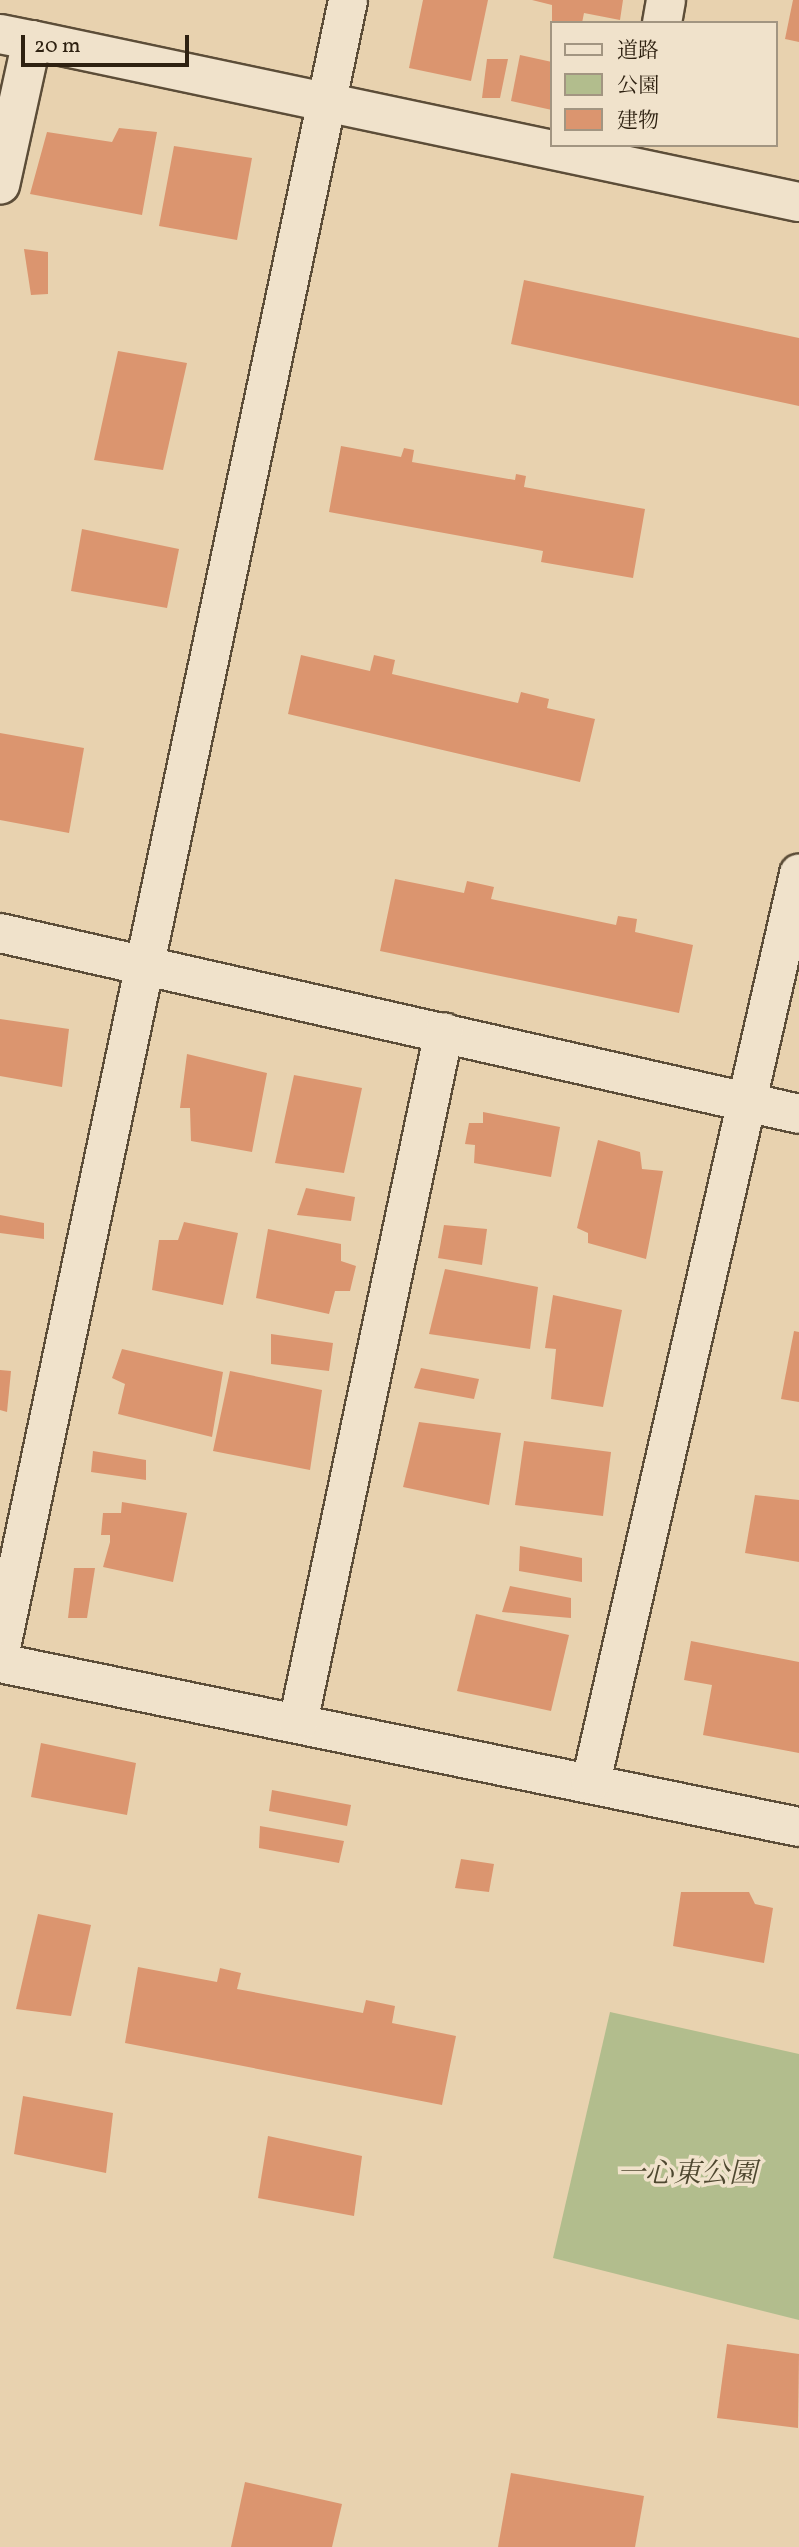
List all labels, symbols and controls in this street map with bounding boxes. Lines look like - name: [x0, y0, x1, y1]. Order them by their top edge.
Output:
- scale bar: [24, 21, 192, 65]
- legend: [550, 21, 778, 147]
- text: 20 m: [34, 32, 80, 61]
- text: 道路: [617, 37, 659, 66]
- text: 公園: [617, 72, 659, 101]
- text: 建物: [617, 107, 659, 136]
- park label: 一心東公園: [617, 2158, 757, 2192]

